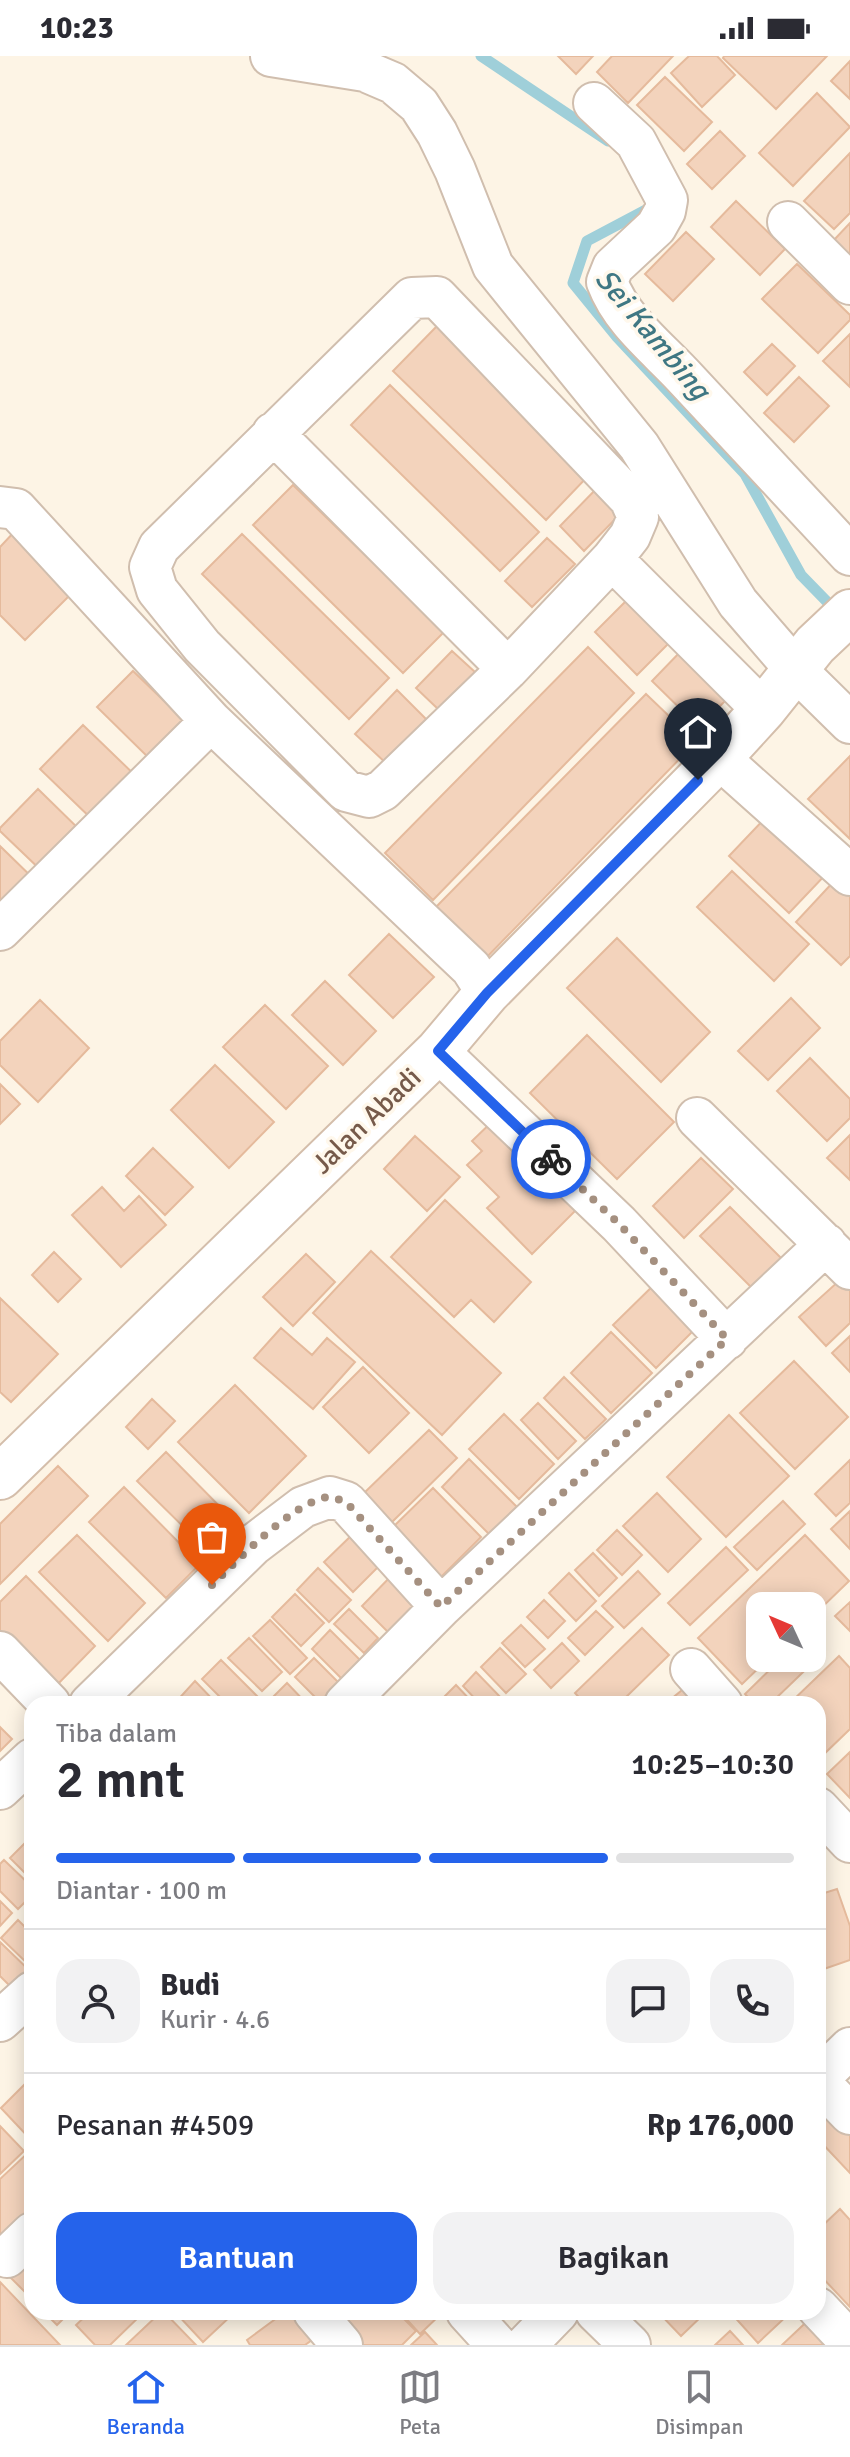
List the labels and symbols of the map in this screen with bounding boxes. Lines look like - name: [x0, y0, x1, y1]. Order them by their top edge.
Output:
- water label: Sei Kambing: [587, 261, 719, 409]
- pin: [664, 698, 732, 780]
- street label: Jalan Abadi: [305, 1060, 428, 1181]
- courier: [511, 1119, 591, 1199]
- pin: [178, 1503, 246, 1585]
- north arrow: [746, 1592, 826, 1672]

